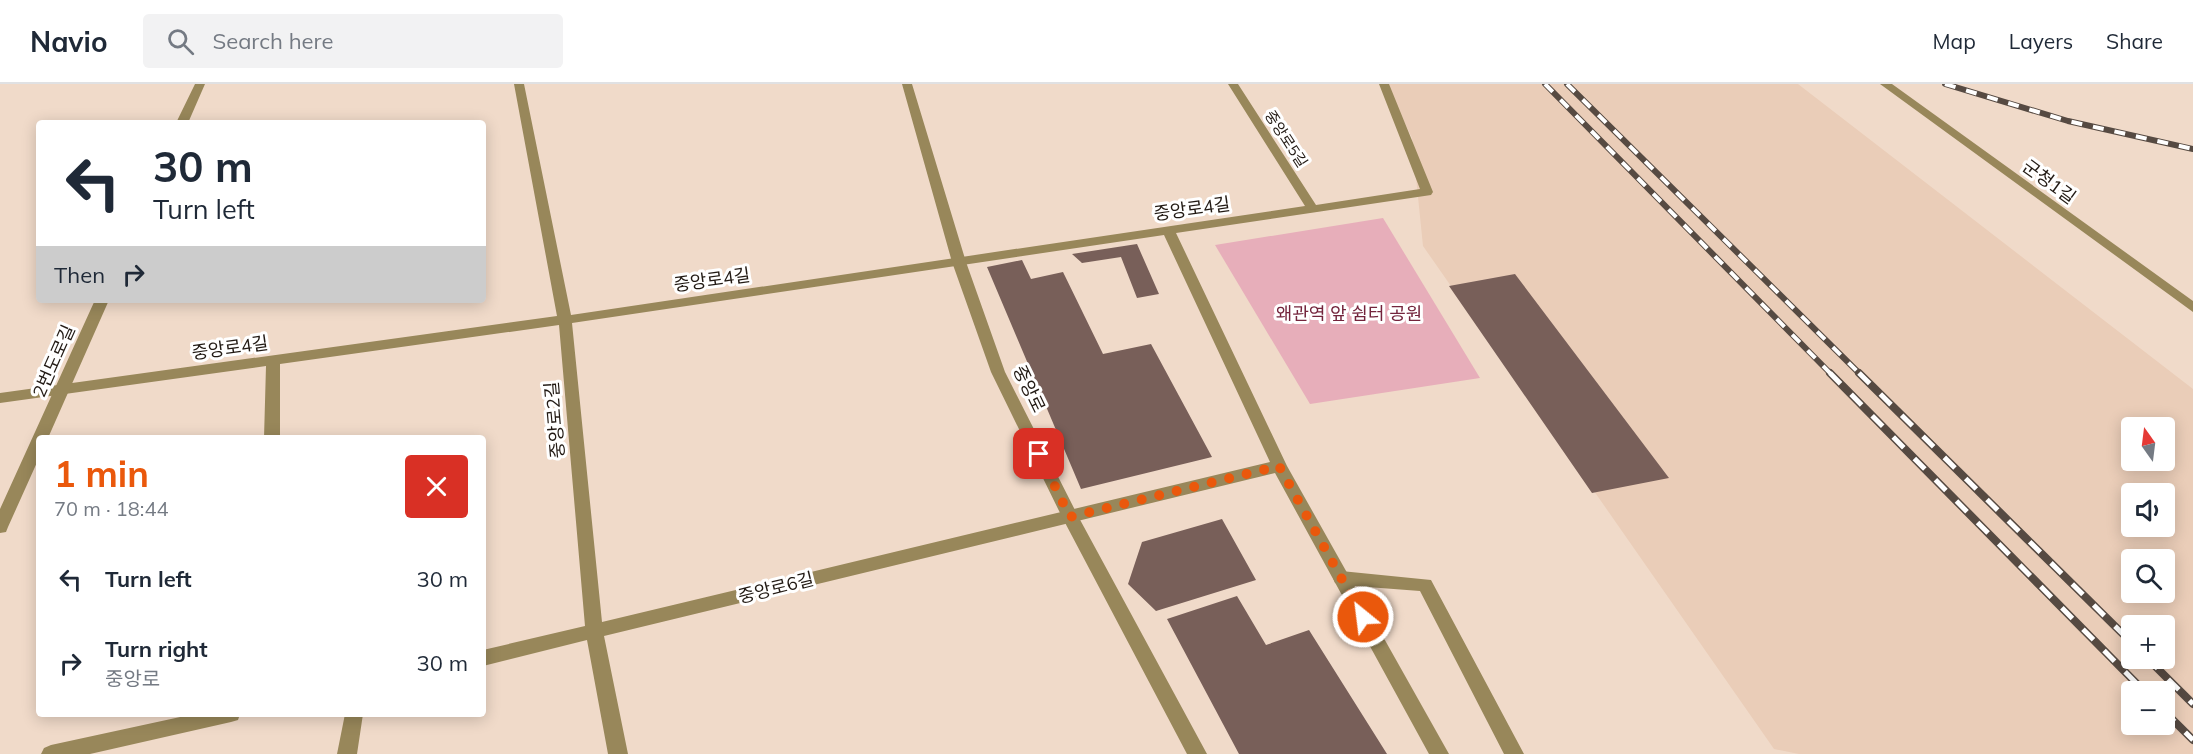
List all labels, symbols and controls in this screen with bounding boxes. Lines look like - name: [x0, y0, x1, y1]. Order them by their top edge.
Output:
- search box: [143, 14, 563, 68]
- text: Navio: [30, 24, 107, 59]
- icon: search: [164, 25, 197, 58]
- text: Search here: [212, 27, 333, 55]
- text: Map: [1933, 28, 1976, 54]
- text: Layers: [2009, 28, 2073, 54]
- text: Share: [2106, 28, 2163, 54]
- street label: 중앙로5길: [1261, 107, 1312, 171]
- text: 30 m: [153, 140, 253, 193]
- icon: left: [54, 144, 132, 222]
- street label: 군청1길: [2018, 155, 2081, 209]
- text: Turn left: [153, 192, 255, 226]
- street label: 중앙로4길: [1152, 192, 1232, 225]
- icon: right: [117, 258, 150, 291]
- text: Then: [54, 261, 105, 289]
- street label: 중앙로4길: [672, 263, 752, 296]
- park label: 왜관역 앞 쉼터 공원: [1276, 302, 1422, 325]
- street label: 2번도로길: [27, 321, 80, 401]
- street label: 중앙로4길: [190, 331, 270, 364]
- street label: 중앙로: [1008, 361, 1051, 416]
- street label: 중앙로2길: [540, 381, 569, 459]
- north arrow: [2121, 417, 2175, 471]
- map controls: [2121, 417, 2175, 735]
- pin: [1013, 428, 1064, 479]
- icon: arrive: [1022, 437, 1055, 470]
- text: 1 min: [54, 451, 149, 496]
- button: close: [405, 455, 468, 518]
- button: sound: [2121, 483, 2175, 537]
- text: 70 m · 18:44: [54, 496, 168, 521]
- button: search: [2121, 549, 2175, 603]
- icon: left: [54, 563, 87, 596]
- text: Turn left: [105, 565, 192, 593]
- text: 30 m: [417, 565, 468, 593]
- street label: 중앙로6길: [736, 567, 816, 608]
- position arrow: [1331, 585, 1395, 649]
- button: +: [2121, 615, 2175, 669]
- text: Turn right: [105, 635, 208, 663]
- icon: right: [54, 647, 87, 680]
- text: 30 m: [417, 649, 468, 677]
- text: 중앙로: [105, 666, 160, 691]
- button: −: [2121, 681, 2175, 735]

